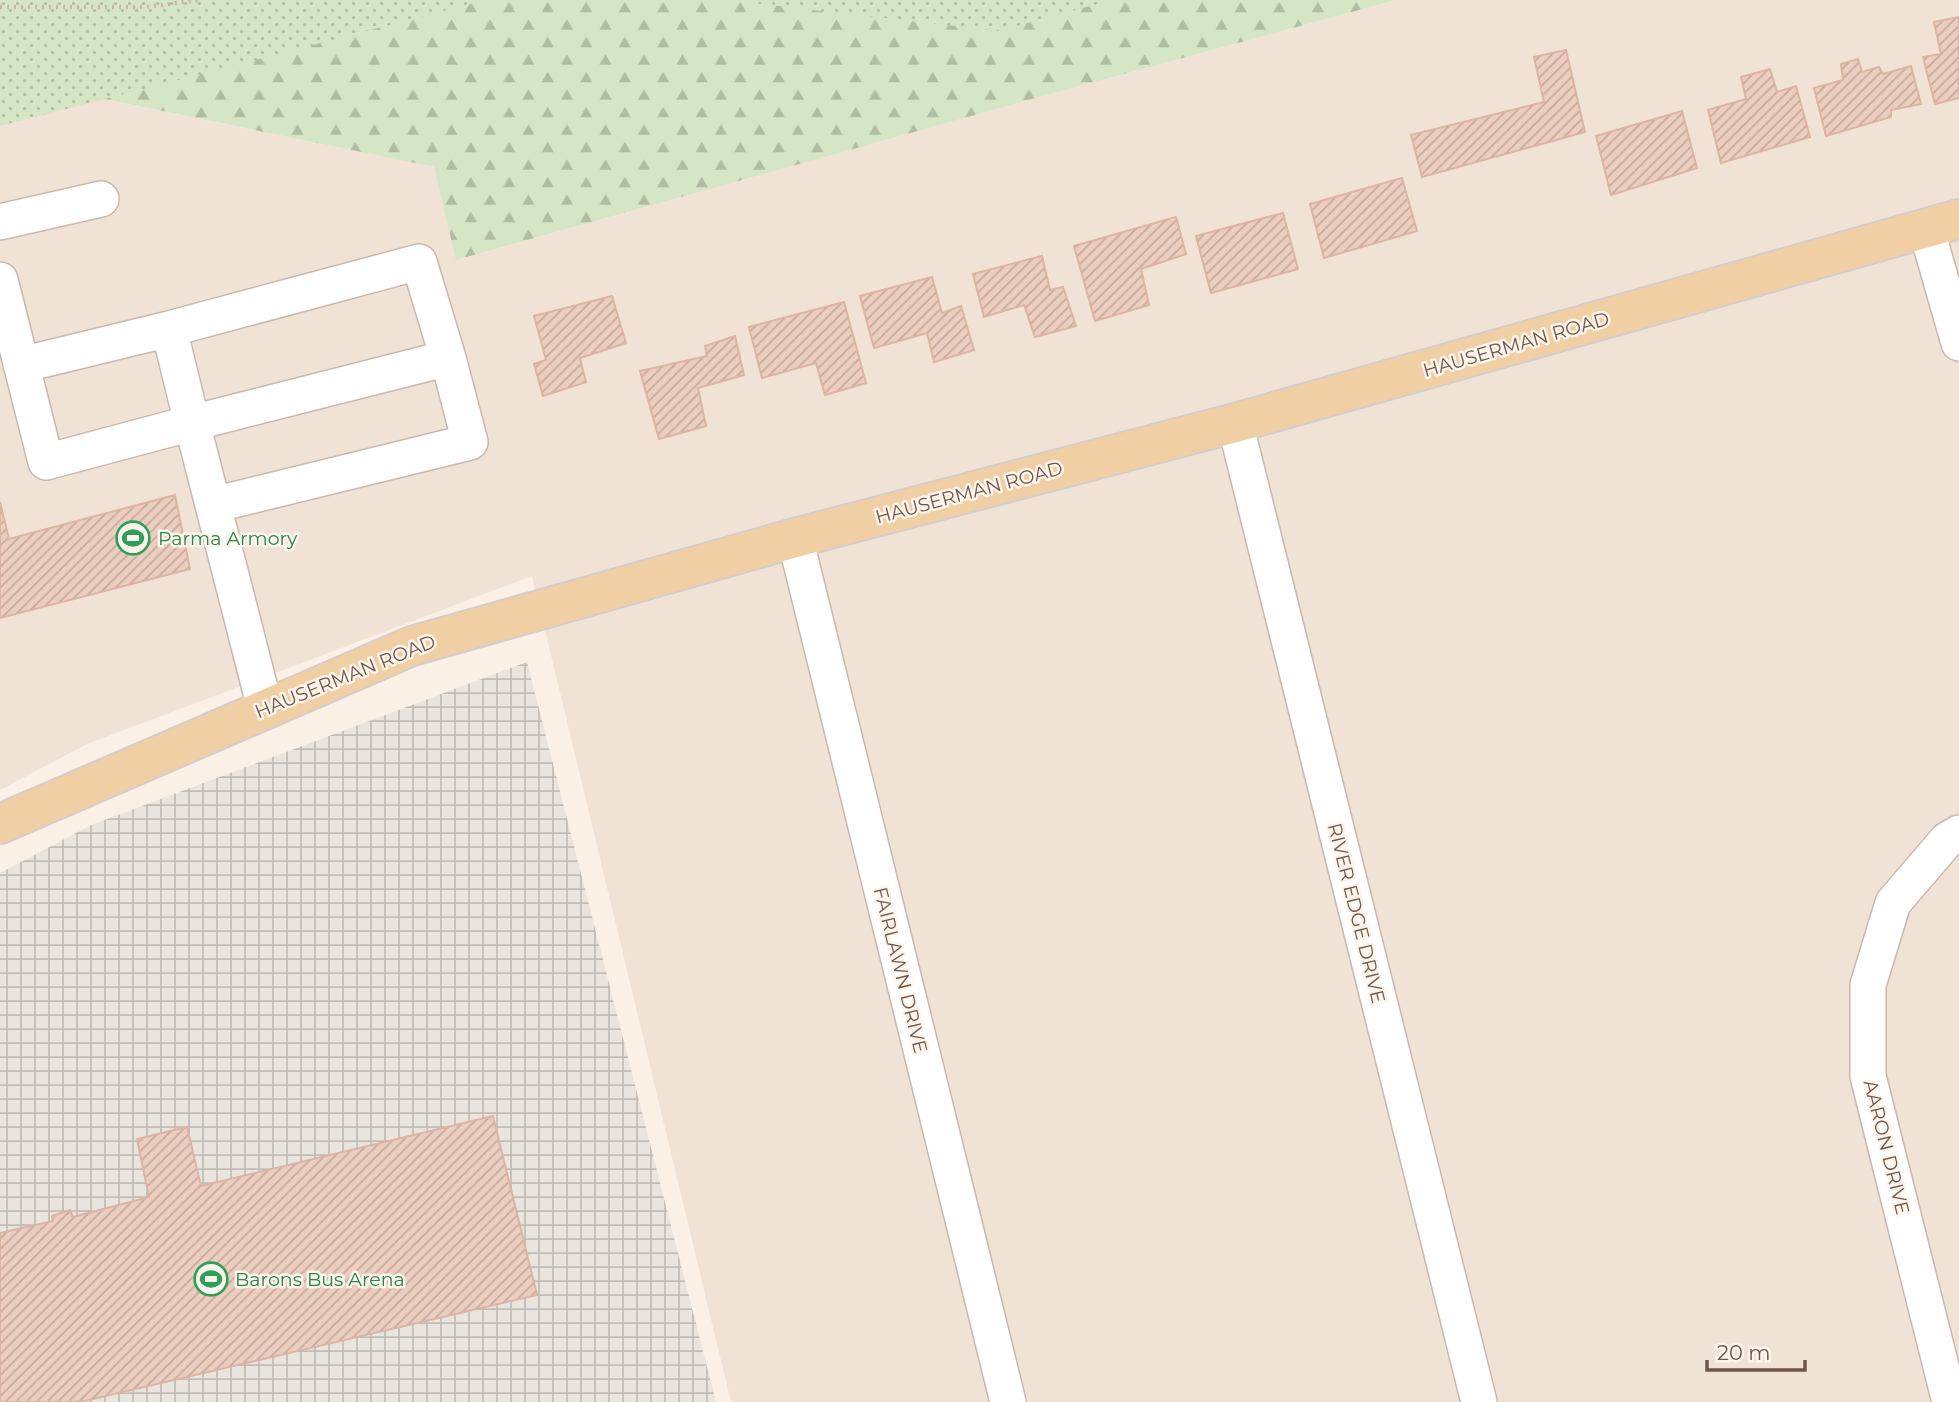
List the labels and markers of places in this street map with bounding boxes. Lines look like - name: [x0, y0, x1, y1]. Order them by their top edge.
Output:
- sports icon: Parma Armory: [114, 519, 152, 557]
- place label: Parma Armory: [158, 527, 298, 550]
- sports icon: Barons Bus Arena: [192, 1260, 230, 1298]
- place label: Barons Bus Arena: [235, 1268, 405, 1291]

